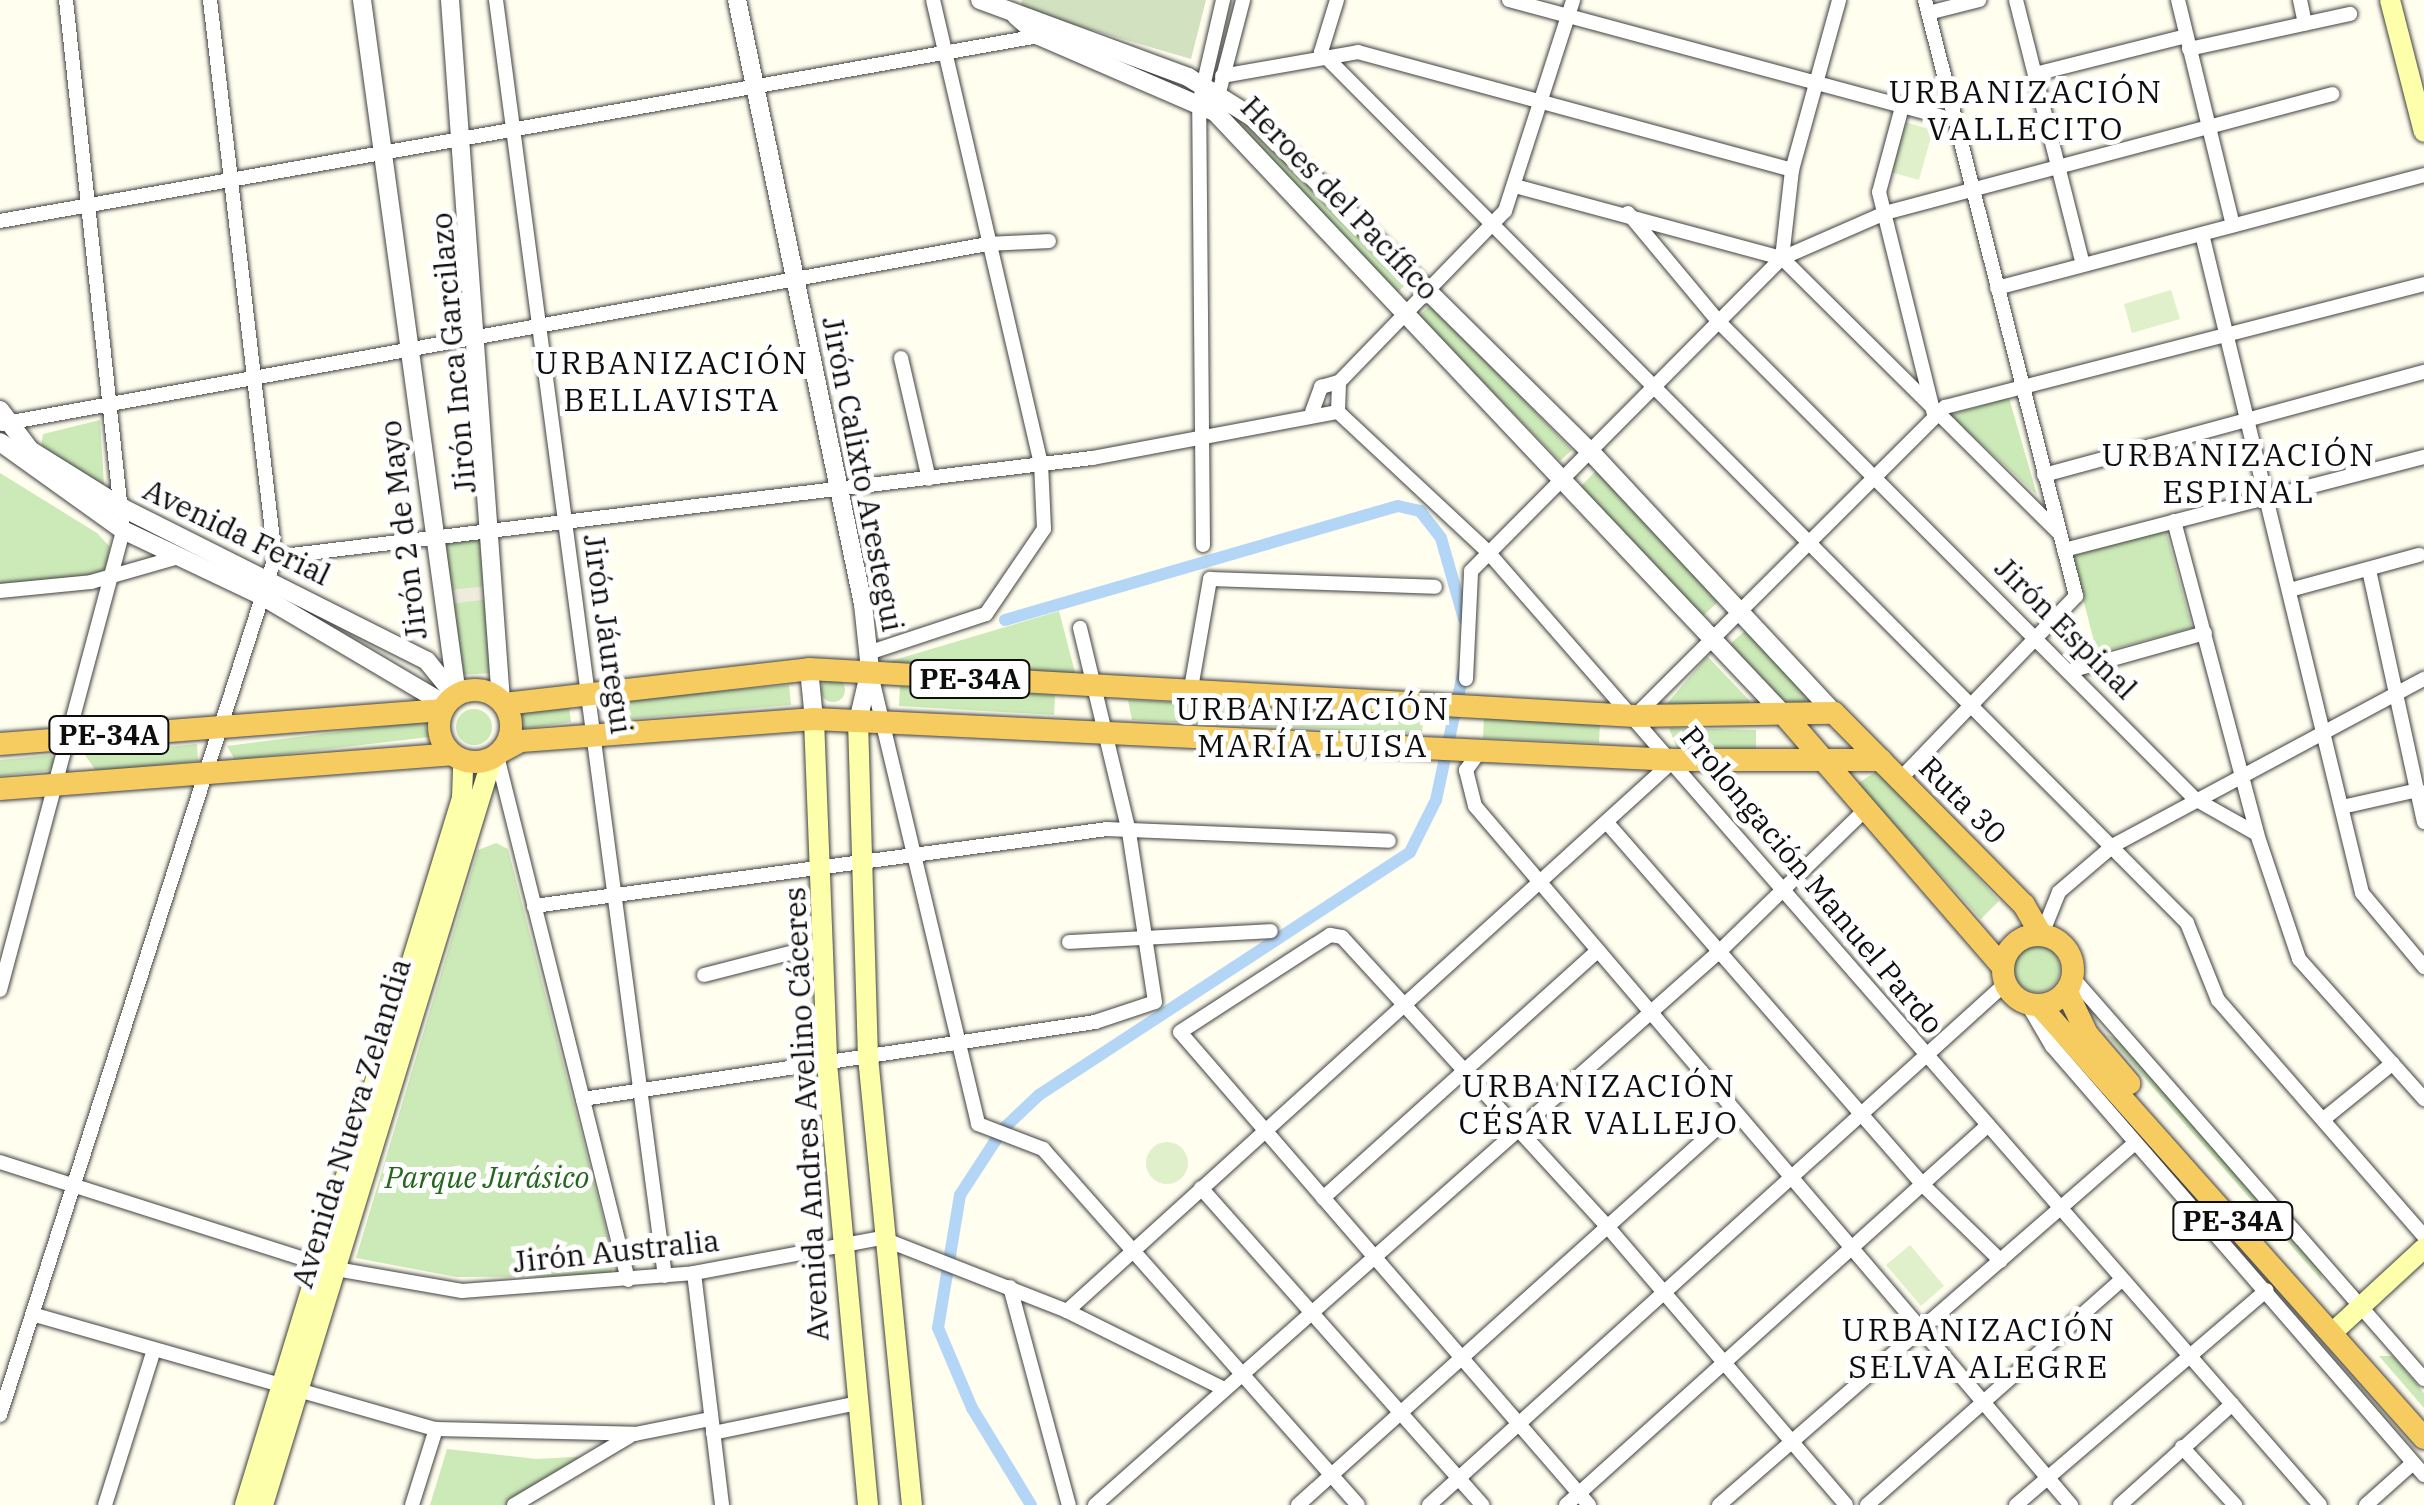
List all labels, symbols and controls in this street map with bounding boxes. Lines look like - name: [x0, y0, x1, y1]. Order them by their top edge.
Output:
- district label: URBANIZACIÓN VALLECITO: [1889, 73, 2163, 148]
- street label: Heroes del Pacífico: [1234, 89, 1446, 307]
- street label: Jirón Inca Garcilazo: [423, 211, 483, 495]
- street label: Jirón Calixto Arestegui: [815, 313, 911, 635]
- district label: URBANIZACIÓN BELLAVISTA: [535, 344, 809, 419]
- street label: Jirón 2 de Mayo: [372, 418, 434, 642]
- district label: URBANIZACIÓN ESPINAL: [2102, 436, 2376, 511]
- street label: Avenida Ferial: [138, 471, 336, 593]
- street label: Jirón Jáuregui: [576, 532, 640, 736]
- street label: Jirón Espinal: [1988, 550, 2144, 706]
- road number: PE-34A: [908, 656, 1032, 702]
- district label: URBANIZACIÓN MARÍA LUISA: [1176, 690, 1450, 765]
- road number: PE-34A: [46, 712, 172, 758]
- street label: Prolongación Manuel Pardo: [1673, 719, 1951, 1041]
- street label: Ruta 30: [1912, 749, 2014, 851]
- street label: Avenida Andres Avelino Cáceres: [776, 886, 836, 1342]
- street label: Avenida Nueva Zelandia: [284, 954, 418, 1292]
- district label: URBANIZACIÓN CÉSAR VALLEJO: [1459, 1067, 1739, 1142]
- park label: Parque Jurásico: [385, 1159, 589, 1195]
- road number: PE-34A: [2170, 1198, 2296, 1244]
- street label: Jirón Australia: [511, 1222, 721, 1280]
- district label: URBANIZACIÓN SELVA ALEGRE: [1842, 1311, 2116, 1386]

